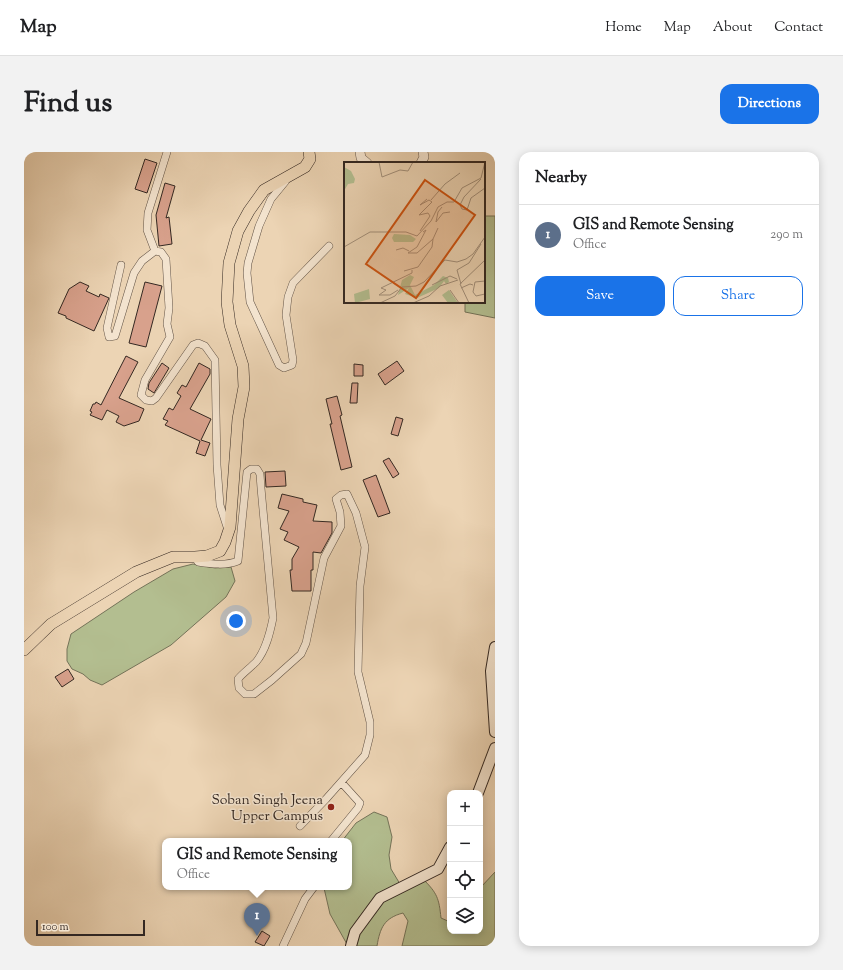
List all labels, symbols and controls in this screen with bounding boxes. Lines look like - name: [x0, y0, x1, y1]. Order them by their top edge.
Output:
- text: Map: [20, 14, 57, 41]
- text: Home: [605, 18, 642, 38]
- text: Map: [664, 18, 691, 38]
- text: About: [713, 18, 752, 38]
- text: Contact: [774, 18, 823, 38]
- text: Find us: [24, 84, 112, 124]
- button: Directions: [720, 84, 819, 124]
- inset map: [344, 162, 485, 303]
- text: Nearby: [535, 166, 587, 190]
- text: GIS and Remote Sensing: [573, 215, 734, 236]
- text: 1: [546, 226, 550, 244]
- text: 290 m: [770, 226, 803, 244]
- text: Office: [573, 236, 606, 254]
- button: Save: [535, 276, 665, 316]
- button: Share: [673, 276, 803, 316]
- your location: [226, 611, 246, 631]
- map controls: [447, 790, 483, 934]
- button: +: [447, 790, 483, 826]
- place label: Soban Singh Jeena Upper Campus: [211, 791, 324, 827]
- marker: Soban Singh Jeena Upper Campus: [326, 802, 336, 812]
- button: −: [447, 826, 483, 862]
- popup: [162, 838, 352, 890]
- text: GIS and Remote Sensing: [177, 845, 337, 866]
- button: locate: [447, 862, 483, 898]
- text: Office: [177, 866, 210, 884]
- button: layers: [447, 898, 483, 934]
- pin: 1: [244, 903, 270, 936]
- scale bar: [36, 918, 145, 937]
- text: 100 m: [42, 919, 69, 935]

